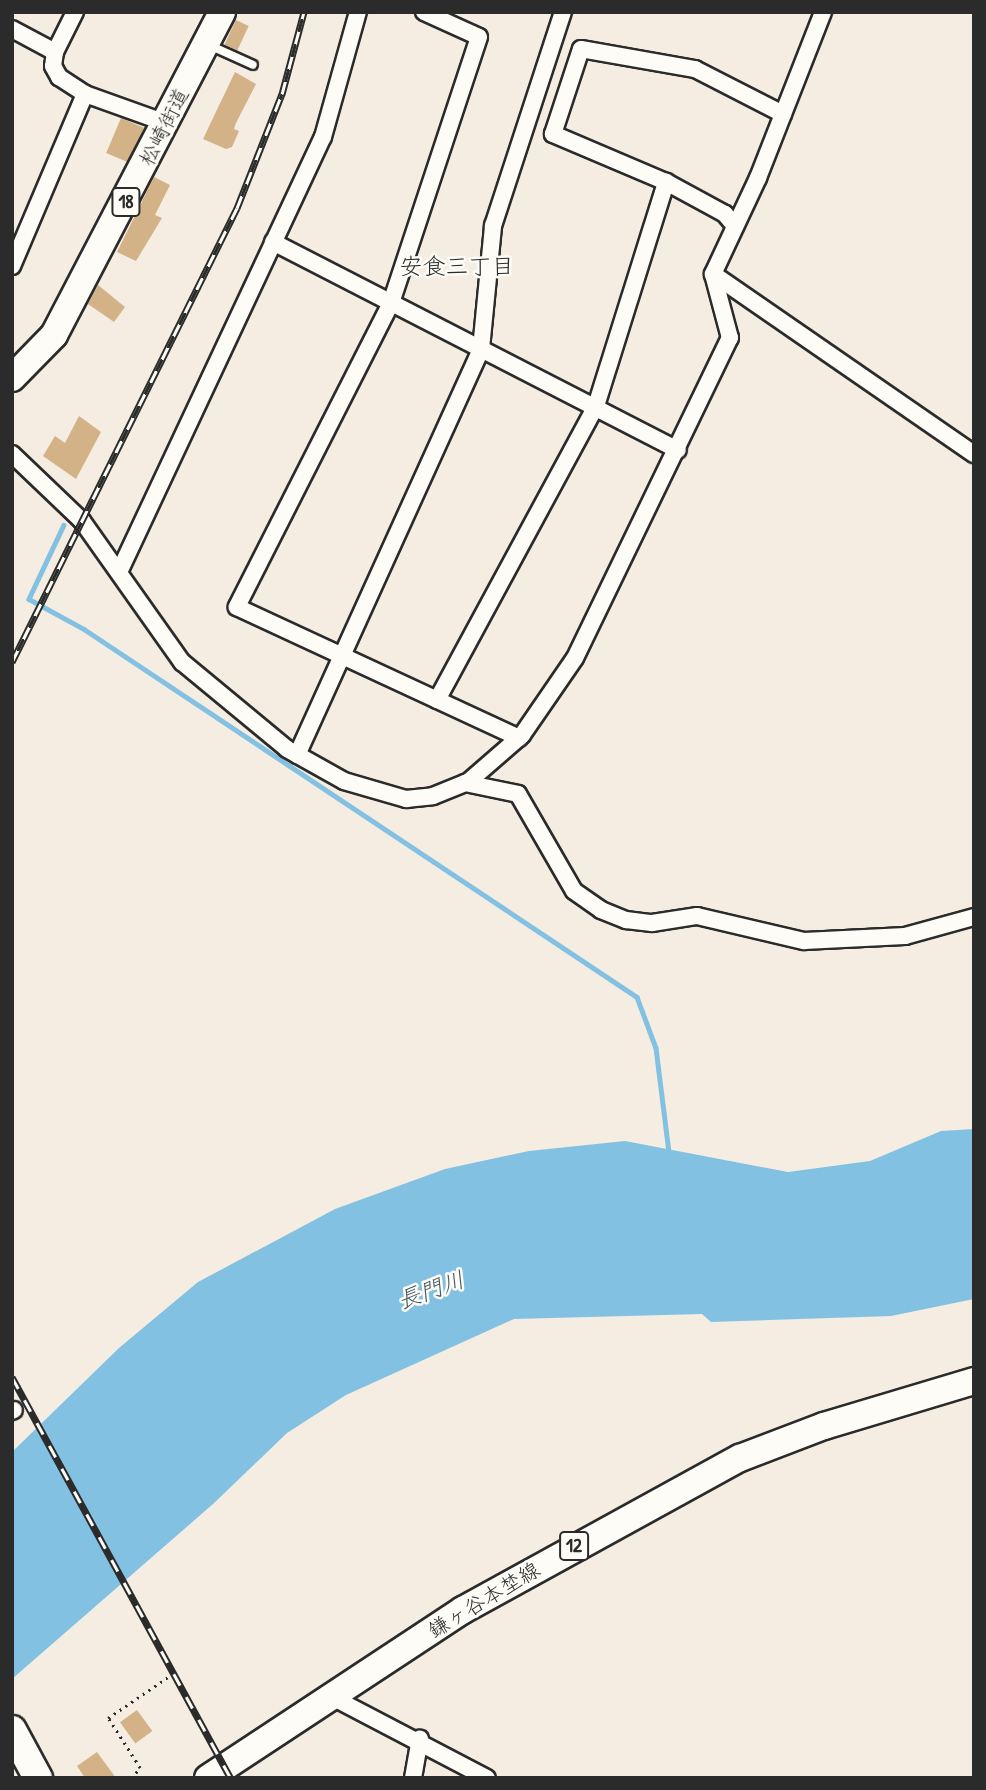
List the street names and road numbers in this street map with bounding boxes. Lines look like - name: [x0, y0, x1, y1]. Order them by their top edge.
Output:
- street label: 松崎街道: [134, 84, 194, 170]
- road number: 18: [110, 186, 142, 218]
- road number: 12: [558, 1530, 590, 1562]
- street label: 鎌ヶ谷本埜線: [424, 1557, 544, 1643]

